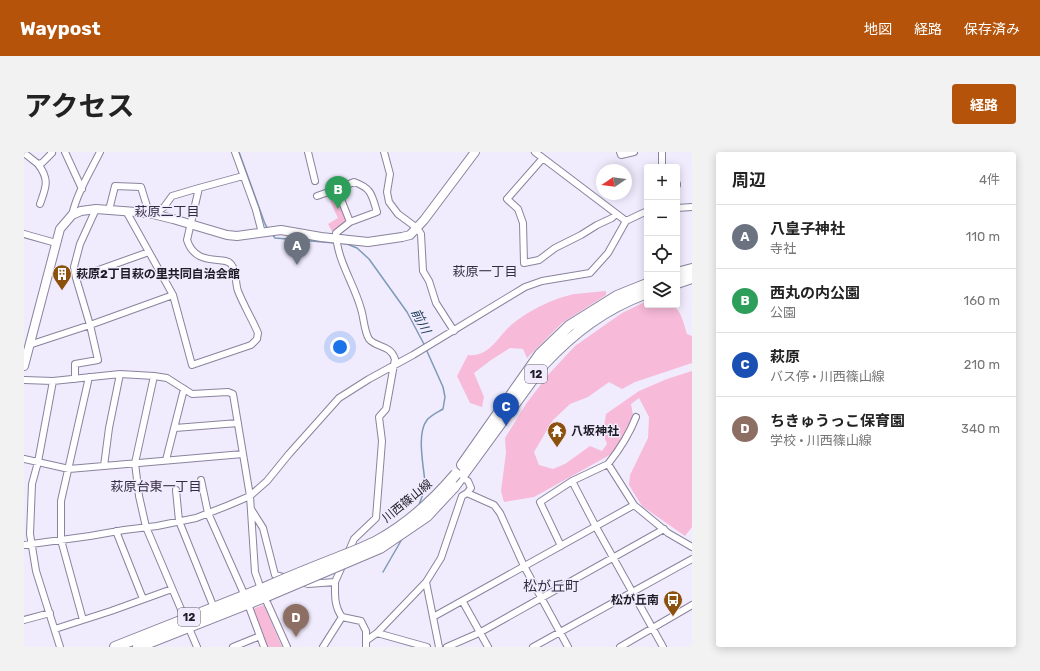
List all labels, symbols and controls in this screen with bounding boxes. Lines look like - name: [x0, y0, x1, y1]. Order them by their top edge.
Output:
- text: Waypost: [20, 17, 101, 40]
- text: 地図: [864, 21, 892, 38]
- text: 経路: [914, 21, 942, 38]
- text: 保存済み: [964, 21, 1020, 38]
- button: 経路: [952, 84, 1016, 124]
- text: アクセス: [24, 90, 135, 123]
- north arrow: [596, 164, 632, 200]
- map controls: [644, 164, 680, 308]
- button: +: [644, 164, 680, 200]
- text: 周辺: [732, 170, 766, 190]
- text: 4件: [979, 172, 1000, 187]
- pin: B: [325, 176, 351, 209]
- button: −: [644, 200, 680, 236]
- district label: 萩原二丁目: [134, 204, 200, 219]
- text: 八皇子神社: [770, 220, 845, 238]
- text: A: [740, 229, 750, 244]
- text: 110 m: [966, 229, 1000, 244]
- pin: A: [284, 232, 310, 265]
- button: locate: [644, 236, 680, 272]
- text: 寺社: [770, 241, 796, 256]
- building icon: 萩原2丁目萩の里共同自治会館: [51, 263, 73, 291]
- district label: 萩原一丁目: [452, 264, 518, 279]
- place label: 萩原2丁目萩の里共同自治会館: [76, 267, 240, 281]
- button: layers: [644, 272, 680, 308]
- text: 西丸の内公園: [770, 284, 860, 302]
- text: B: [740, 293, 750, 308]
- text: 160 m: [964, 293, 1000, 308]
- text: 公園: [770, 305, 796, 320]
- water label: 前川: [408, 306, 434, 338]
- your location: [330, 337, 350, 357]
- text: 萩原: [770, 348, 800, 366]
- text: C: [740, 357, 750, 372]
- text: 210 m: [964, 357, 1000, 372]
- road number: 12: [525, 365, 547, 383]
- text: バス停 · 川西篠山線: [770, 369, 885, 384]
- pin: C: [493, 393, 519, 426]
- text: ちきゅうっこ保育園: [770, 412, 905, 430]
- temple icon: 八坂神社: [546, 420, 568, 448]
- text: D: [740, 421, 750, 436]
- text: 340 m: [961, 421, 1000, 436]
- place label: 八坂神社: [571, 424, 619, 438]
- text: 学校 · 川西篠山線: [770, 433, 872, 448]
- street label: 川西篠山線: [379, 477, 435, 525]
- district label: 萩原台東一丁目: [110, 479, 202, 494]
- district label: 松が丘町: [523, 578, 579, 595]
- bus stop icon: 松が丘南: [662, 589, 684, 617]
- place label: 松が丘南: [611, 593, 659, 607]
- pin: D: [283, 604, 309, 637]
- road number: 12: [178, 608, 200, 626]

